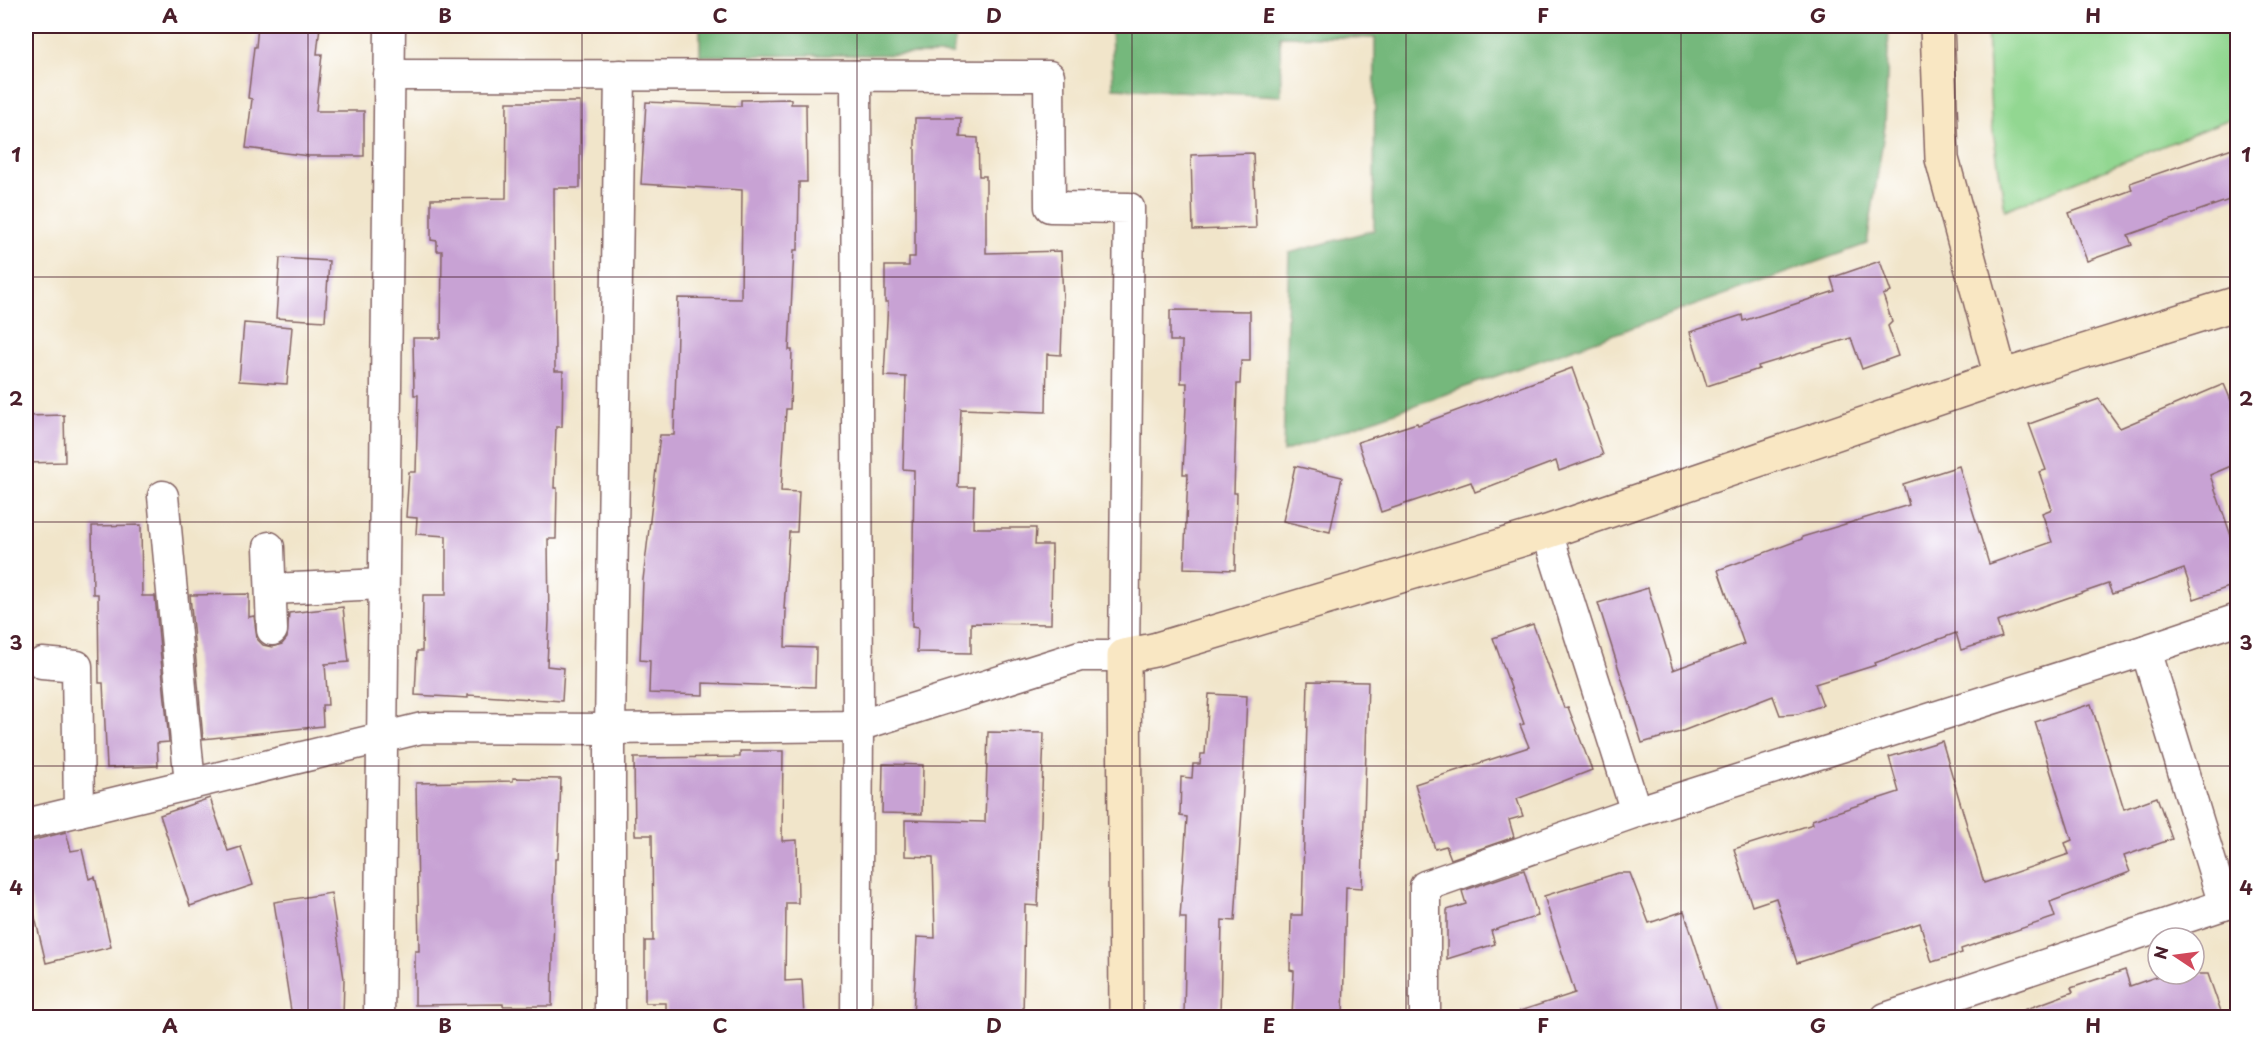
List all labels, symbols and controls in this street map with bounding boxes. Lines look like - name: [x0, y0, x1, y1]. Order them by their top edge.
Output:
- text: A: [162, 0, 178, 30]
- text: B: [438, 0, 452, 30]
- text: C: [712, 0, 728, 30]
- text: D: [986, 0, 1002, 30]
- text: E: [1263, 0, 1275, 30]
- text: F: [1537, 0, 1549, 30]
- text: G: [1810, 0, 1826, 30]
- text: H: [2085, 0, 2101, 30]
- text: 1: [11, 139, 21, 169]
- text: 1: [2241, 139, 2251, 169]
- text: 2: [9, 383, 23, 413]
- text: 2: [2239, 383, 2253, 413]
- text: 3: [9, 627, 23, 657]
- text: 3: [2239, 627, 2253, 657]
- text: 4: [9, 872, 23, 902]
- text: 4: [2239, 872, 2253, 902]
- north arrow: [2146, 926, 2206, 986]
- text: N: [2147, 944, 2174, 961]
- text: A: [162, 1010, 178, 1040]
- text: B: [438, 1010, 452, 1040]
- text: C: [712, 1010, 728, 1040]
- text: D: [986, 1010, 1002, 1040]
- text: E: [1263, 1010, 1275, 1040]
- text: F: [1537, 1010, 1549, 1040]
- text: G: [1810, 1010, 1826, 1040]
- text: H: [2085, 1010, 2101, 1040]

